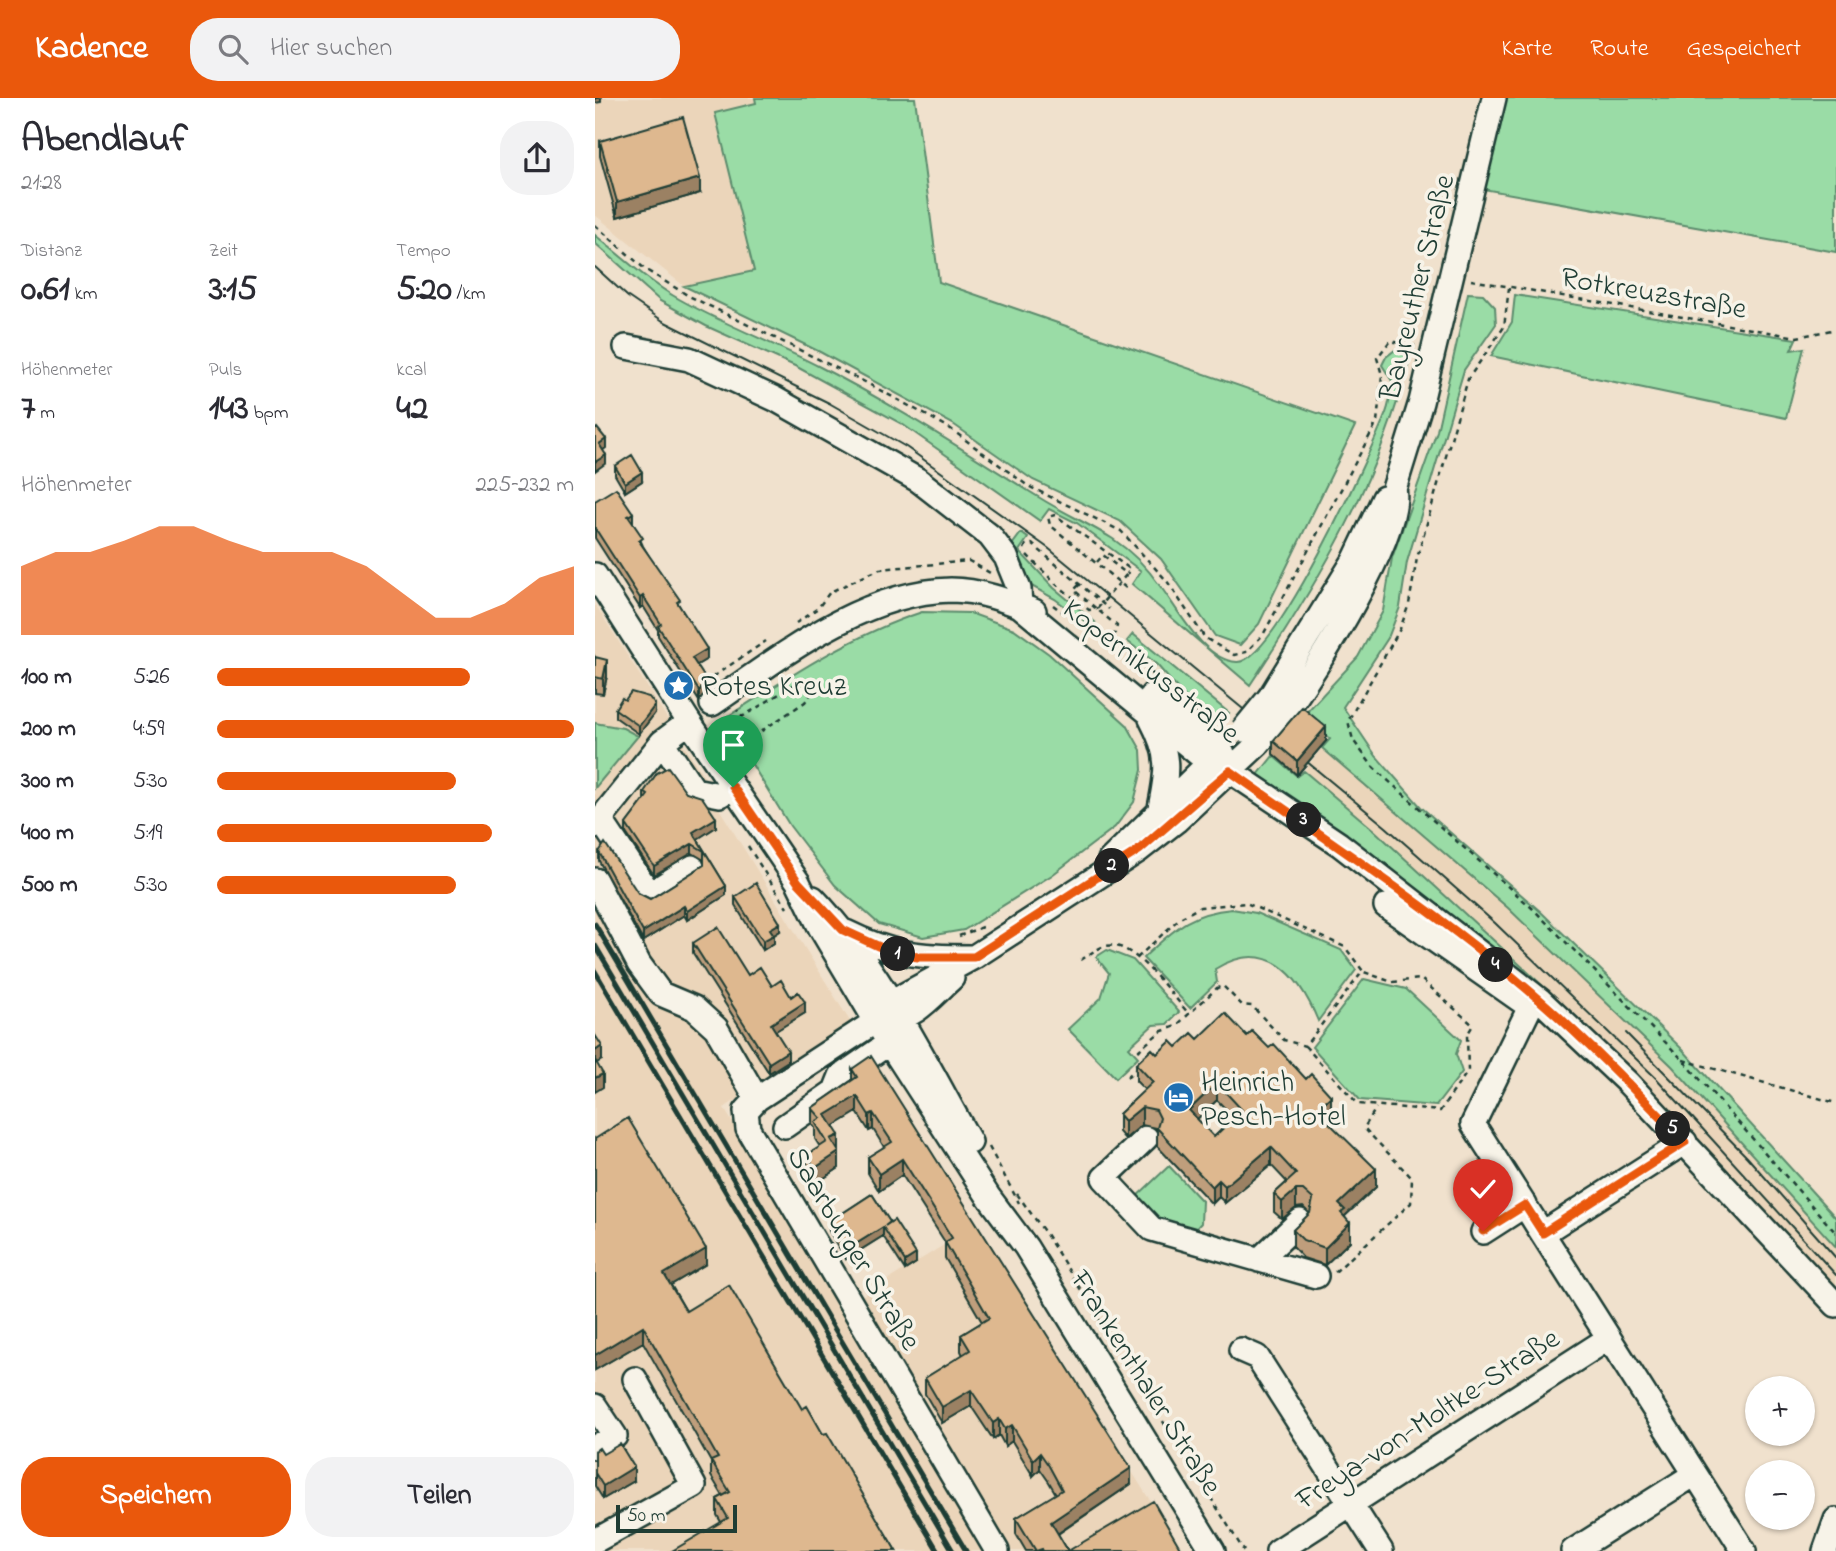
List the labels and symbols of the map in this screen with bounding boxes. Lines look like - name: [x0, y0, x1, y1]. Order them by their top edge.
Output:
- street label: Bayreuther Straße: [1369, 170, 1468, 406]
- street label: Rotkreuzstraße: [1557, 257, 1750, 333]
- street label: Kopernikusstraße: [1052, 589, 1249, 756]
- place label: Rotes Kreuz: [701, 666, 847, 710]
- place icon: Rotes Kreuz: [661, 668, 695, 702]
- pin: [703, 715, 763, 787]
- pin: 3: [1287, 802, 1321, 838]
- pin: 2: [1095, 848, 1129, 884]
- pin: 1: [881, 936, 915, 972]
- pin: 4: [1479, 948, 1513, 982]
- place label: Heinrich Pesch-Hotel: [1201, 1062, 1346, 1140]
- hotel icon: Heinrich Pesch-Hotel: [1161, 1081, 1195, 1115]
- pin: 5: [1655, 1112, 1691, 1146]
- street label: Saarburger Straße: [774, 1139, 931, 1360]
- pin: [1453, 1159, 1513, 1231]
- street label: Frankenthaler Straße: [1057, 1261, 1232, 1505]
- street label: Freya-von-Moltke-Straße: [1287, 1318, 1570, 1523]
- scale bar: [616, 1502, 737, 1534]

